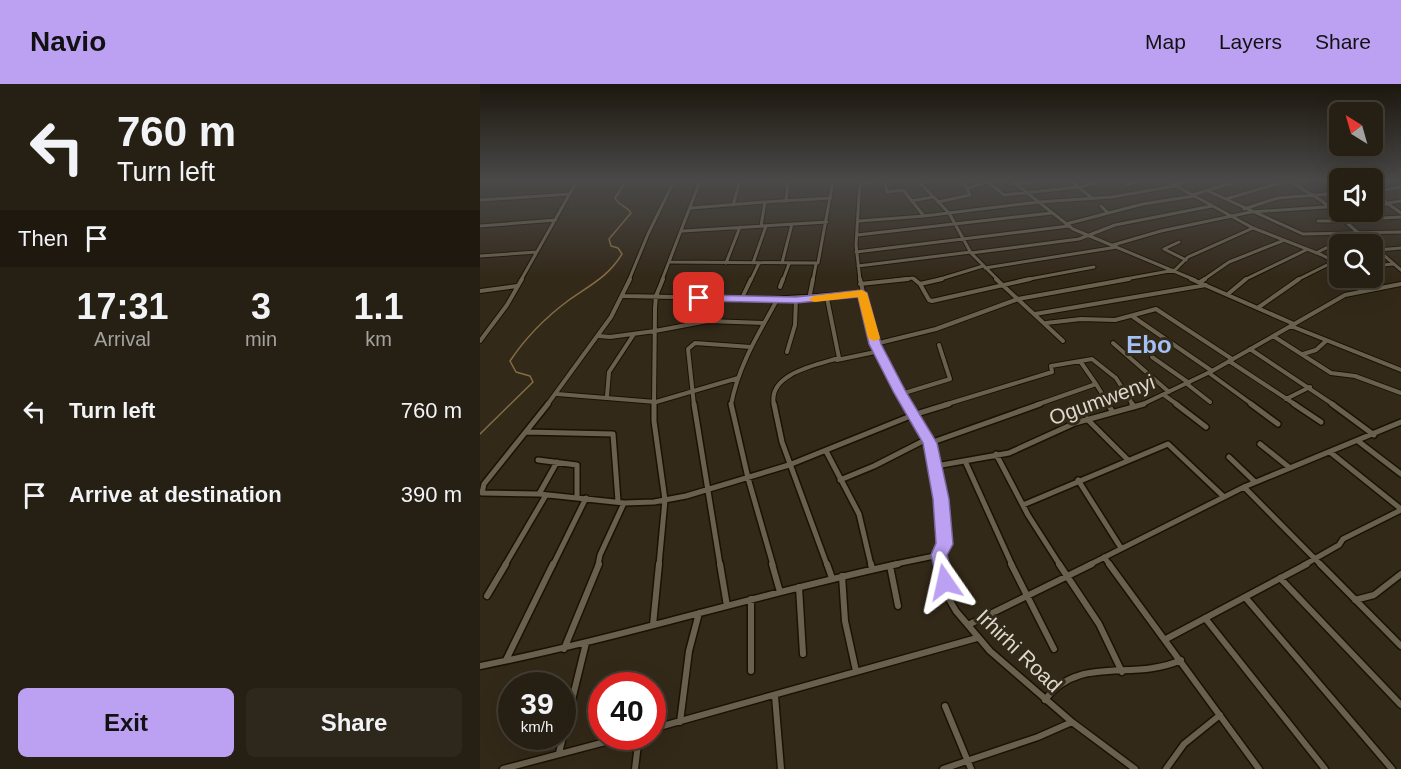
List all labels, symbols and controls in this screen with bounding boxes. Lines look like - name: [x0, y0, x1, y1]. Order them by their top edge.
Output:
- text: Navio: [30, 26, 106, 57]
- text: Map: [1145, 30, 1186, 53]
- text: Layers: [1219, 30, 1282, 53]
- text: Share: [1315, 30, 1371, 53]
- north arrow: [1329, 102, 1383, 156]
- map controls: [1329, 102, 1383, 288]
- icon: left: [18, 108, 96, 186]
- text: 760 m: [117, 108, 236, 155]
- text: Turn left: [117, 157, 215, 187]
- button: sound: [1329, 168, 1383, 222]
- icon: arrive: [80, 222, 113, 255]
- text: Then: [18, 226, 68, 251]
- button: search: [1329, 234, 1383, 288]
- pin: [673, 272, 724, 323]
- icon: arrive: [682, 281, 715, 314]
- text: 17:31: [76, 286, 168, 327]
- text: 3: [251, 286, 271, 327]
- text: 1.1: [354, 286, 404, 327]
- text: Arrival: [94, 328, 151, 350]
- text: min: [245, 328, 277, 350]
- text: km: [365, 328, 392, 350]
- district label: Ebo: [1126, 331, 1172, 358]
- street label: Ogumwenyi: [1046, 370, 1158, 429]
- icon: left: [18, 395, 51, 428]
- text: Turn left: [69, 398, 155, 423]
- text: 760 m: [401, 398, 462, 423]
- icon: arrive: [18, 479, 51, 512]
- text: Arrive at destination: [69, 482, 282, 507]
- text: 390 m: [401, 482, 462, 507]
- position arrow: [913, 550, 977, 614]
- street label: Irhirhi Road: [972, 605, 1066, 697]
- speed limit sign: 40: [588, 672, 666, 750]
- text: 39: [520, 687, 554, 720]
- button: Exit: [18, 688, 234, 757]
- button: Share: [246, 688, 462, 757]
- text: km/h: [521, 718, 553, 735]

